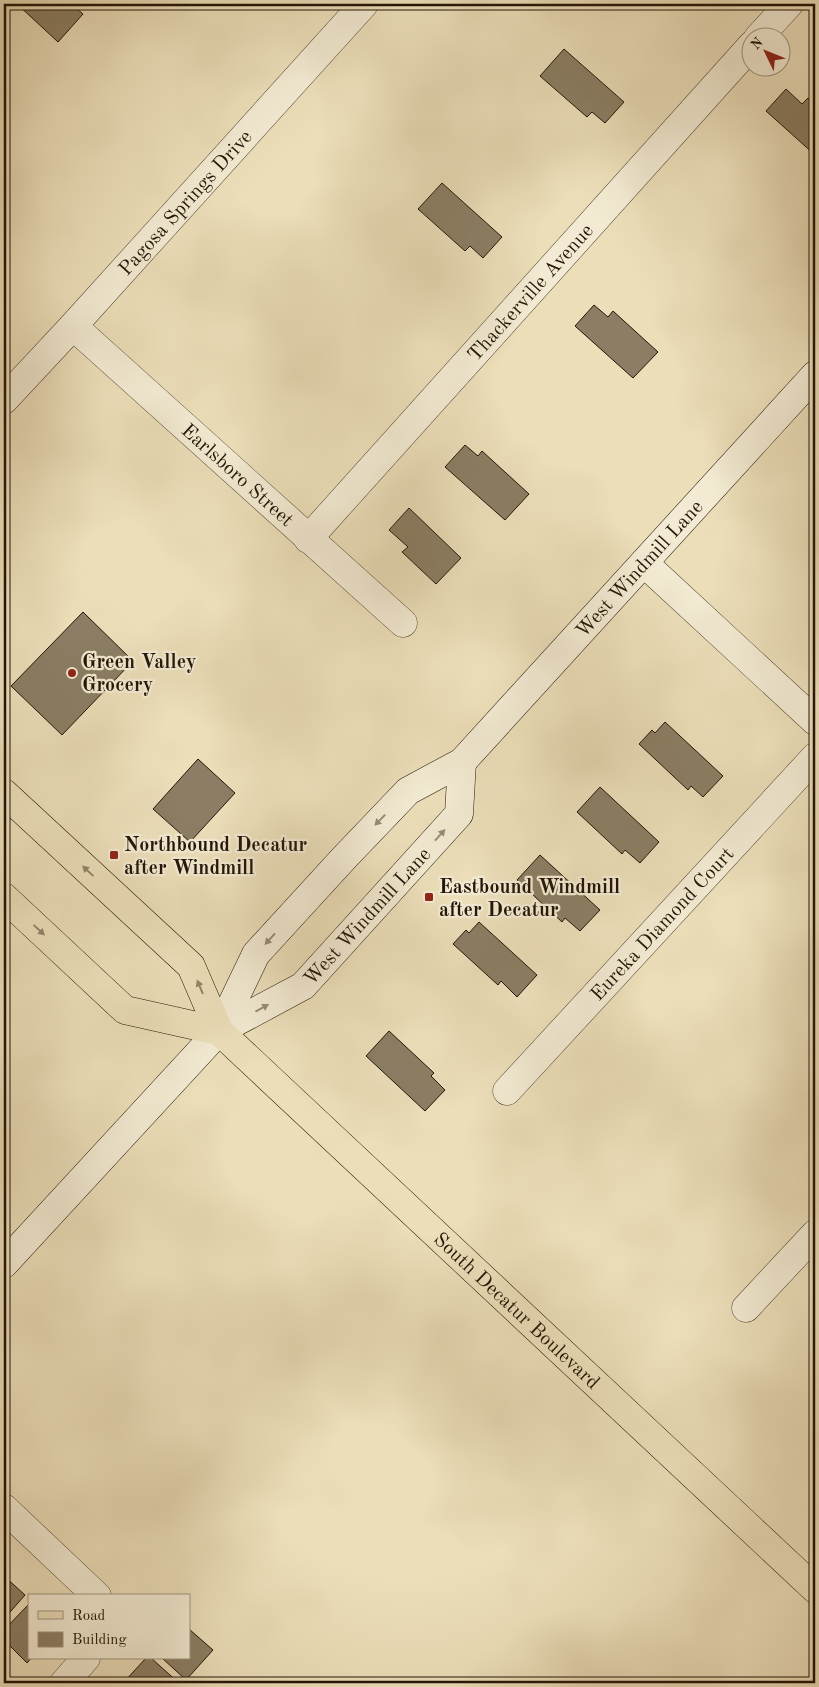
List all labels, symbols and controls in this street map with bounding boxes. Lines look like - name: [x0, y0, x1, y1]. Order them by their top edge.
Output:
- north arrow: [742, 28, 792, 78]
- text: N: [748, 35, 766, 53]
- street label: Pagosa Springs Drive: [116, 127, 257, 280]
- street label: Thackerville Avenue: [465, 221, 598, 366]
- street label: Earlsboro Street: [177, 421, 296, 531]
- street label: West Windmill Lane: [573, 497, 708, 642]
- place label: Green Valley Grocery: [82, 653, 197, 696]
- marker: Green Valley Grocery: [66, 667, 78, 679]
- one-way arrow: [374, 814, 386, 826]
- one-way arrow: [434, 829, 445, 842]
- place label: Northbound Decatur after Windmill: [124, 836, 308, 879]
- street label: West Windmill Lane: [301, 844, 435, 990]
- street label: Eureka Diamond Court: [588, 844, 738, 1005]
- marker: Northbound Decatur after Windmill: [108, 849, 120, 861]
- one-way arrow: [82, 865, 94, 877]
- place label: Eastbound Windmill after Decatur: [439, 878, 620, 921]
- marker: Eastbound Windmill after Decatur: [423, 891, 435, 903]
- one-way arrow: [33, 925, 46, 936]
- one-way arrow: [264, 933, 276, 945]
- one-way arrow: [195, 980, 203, 994]
- one-way arrow: [254, 1004, 269, 1012]
- street label: South Decatur Boulevard: [429, 1229, 603, 1394]
- legend: [28, 1594, 190, 1660]
- text: Road: [72, 1609, 106, 1624]
- text: Building: [72, 1633, 127, 1648]

